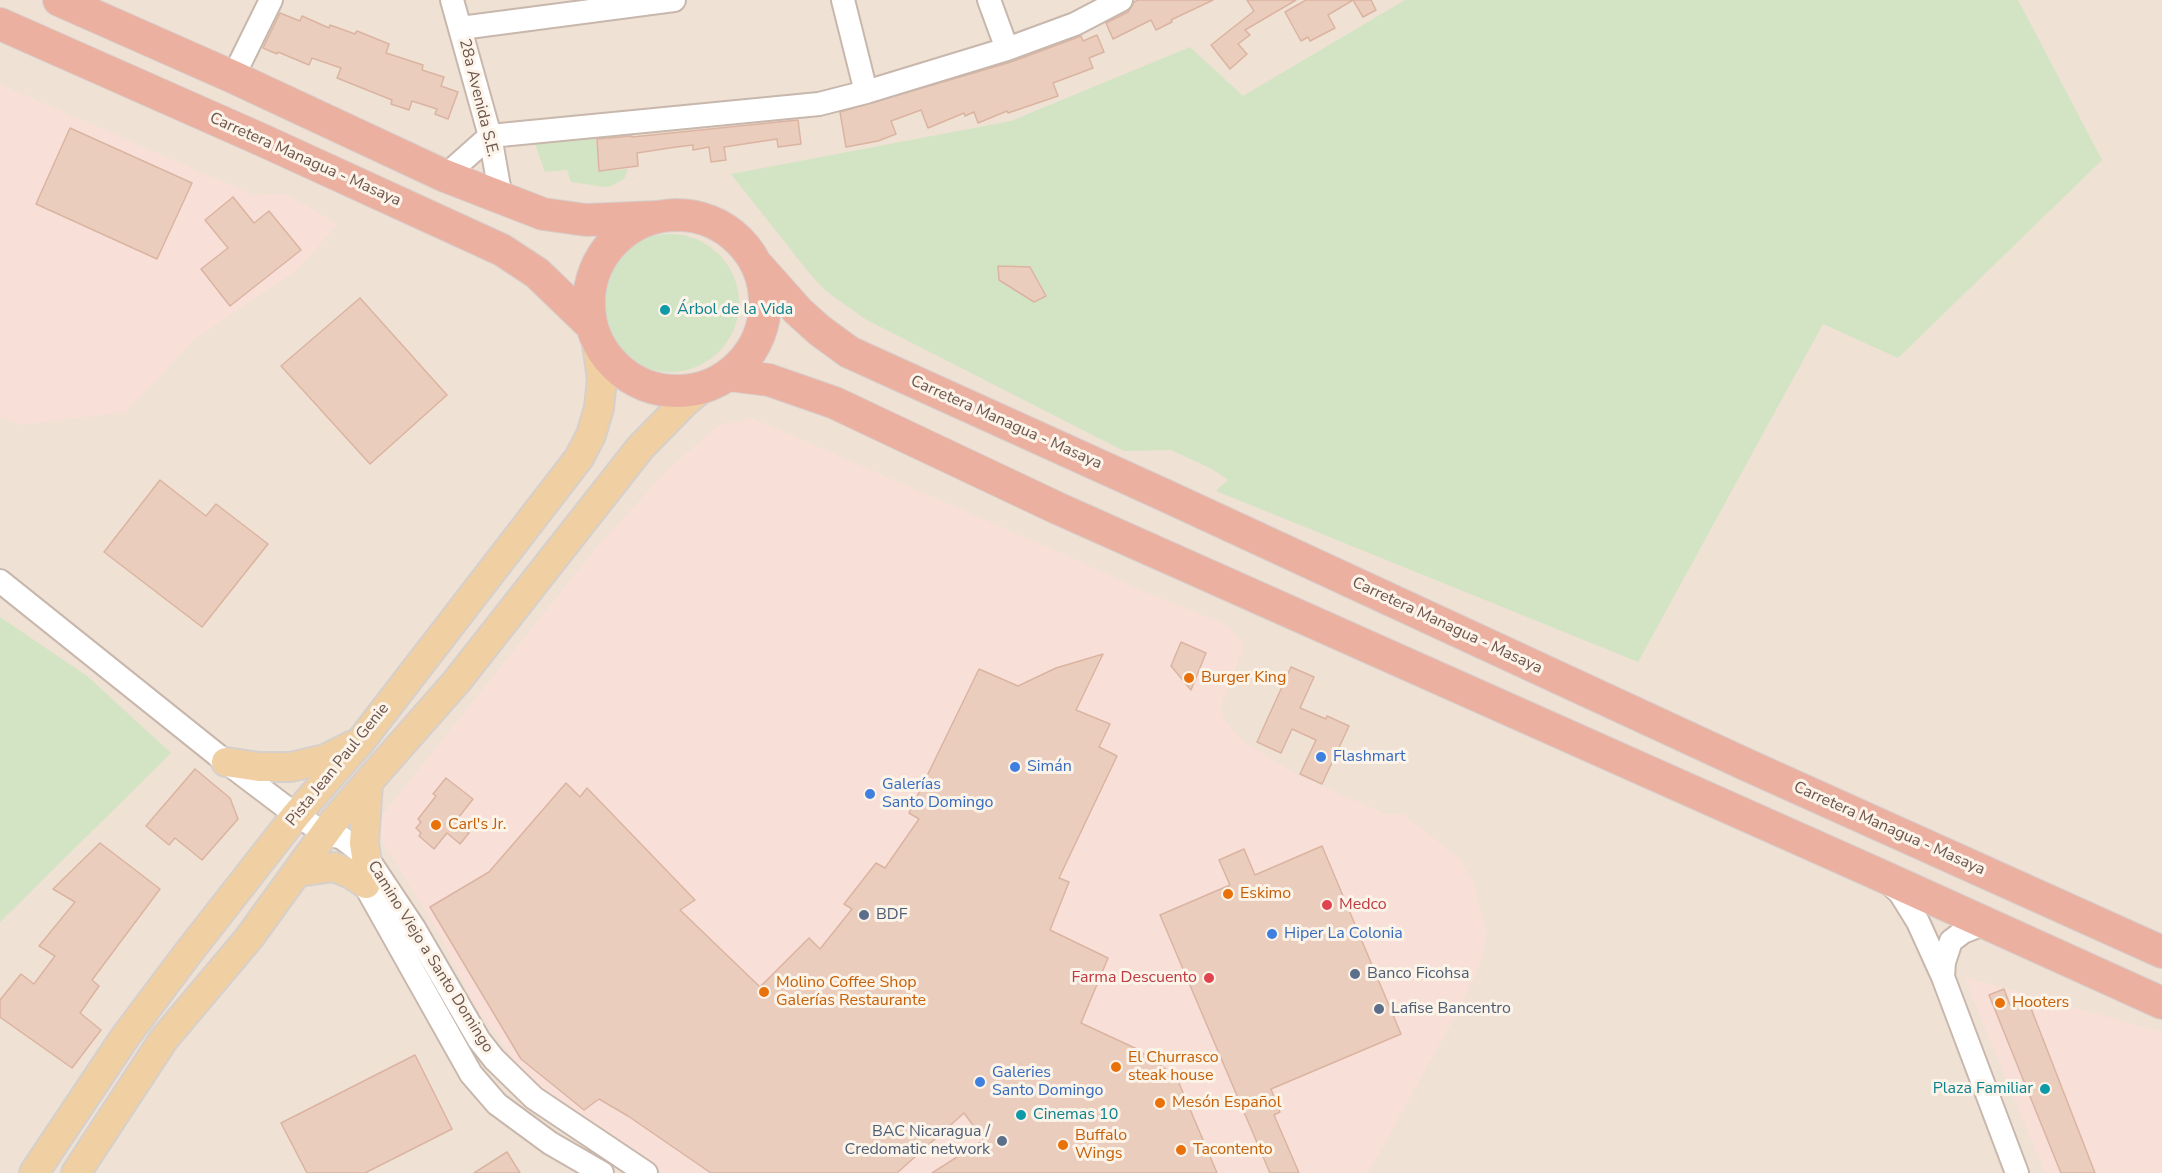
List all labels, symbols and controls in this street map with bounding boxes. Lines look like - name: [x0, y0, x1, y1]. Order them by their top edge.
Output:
- street label: 28a Avenida S.E.: [454, 37, 502, 159]
- street label: Carretera Managua - Masaya: [206, 109, 404, 211]
- place label: Árbol de la Vida: [677, 300, 793, 320]
- marker: Árbol de la Vida: [658, 303, 672, 317]
- street label: Carretera Managua - Masaya: [907, 372, 1105, 474]
- street label: Carretera Managua - Masaya: [1349, 573, 1545, 679]
- place label: Burger King: [1201, 668, 1286, 688]
- marker: Burger King: [1182, 671, 1196, 685]
- street label: Pista Jean Paul Genie: [283, 700, 393, 830]
- place label: Flashmart: [1333, 747, 1406, 767]
- marker: Flashmart: [1314, 750, 1328, 764]
- place label: Simán: [1027, 757, 1072, 777]
- marker: Simán: [1008, 760, 1022, 774]
- place label: Galerías Santo Domingo: [882, 775, 993, 813]
- street label: Carretera Managua - Masaya: [1790, 778, 1988, 880]
- marker: Galerías Santo Domingo: [863, 787, 877, 801]
- place label: Carl's Jr.: [448, 815, 506, 835]
- marker: Carl's Jr.: [429, 818, 443, 832]
- street label: Camino Viejo a Santo Domingo: [363, 858, 497, 1056]
- place label: Eskimo: [1240, 884, 1291, 904]
- marker: Eskimo: [1221, 887, 1235, 901]
- place label: Medco: [1339, 895, 1387, 915]
- marker: Medco: [1320, 898, 1334, 912]
- place label: BDF: [876, 905, 907, 925]
- marker: BDF: [857, 908, 871, 922]
- place label: Hiper La Colonia: [1284, 924, 1403, 944]
- marker: Hiper La Colonia: [1265, 927, 1279, 941]
- place label: Banco Ficohsa: [1367, 964, 1470, 984]
- marker: Banco Ficohsa: [1348, 967, 1362, 981]
- place label: Farma Descuento: [1072, 968, 1197, 988]
- marker: Farma Descuento: [1202, 971, 1216, 985]
- place label: Molino Coffee Shop Galerías Restaurante: [776, 973, 926, 1011]
- marker: Molino Coffee Shop Galerías Restaurante: [757, 985, 771, 999]
- place label: Hooters: [2012, 993, 2069, 1013]
- marker: Hooters: [1993, 996, 2007, 1010]
- place label: Lafise Bancentro: [1391, 999, 1511, 1019]
- marker: Lafise Bancentro: [1372, 1002, 1386, 1016]
- place label: El Churrasco steak house: [1128, 1048, 1219, 1086]
- marker: El Churrasco steak house: [1109, 1060, 1123, 1074]
- place label: Galeries Santo Domingo: [992, 1063, 1103, 1101]
- marker: Galeries Santo Domingo: [973, 1075, 987, 1089]
- place label: Plaza Familiar: [1933, 1079, 2033, 1099]
- marker: Plaza Familiar: [2038, 1082, 2052, 1096]
- place label: Mesón Español: [1172, 1093, 1281, 1113]
- marker: Mesón Español: [1153, 1096, 1167, 1110]
- place label: Cinemas 10: [1033, 1105, 1118, 1125]
- marker: Cinemas 10: [1014, 1108, 1028, 1122]
- place label: BAC Nicaragua / Credomatic network: [845, 1122, 990, 1160]
- place label: Buffalo Wings: [1075, 1126, 1127, 1164]
- marker: BAC Nicaragua / Credomatic network: [995, 1134, 1009, 1148]
- marker: Buffalo Wings: [1056, 1138, 1070, 1152]
- place label: Tacontento: [1193, 1140, 1273, 1160]
- marker: Tacontento: [1174, 1143, 1188, 1157]

